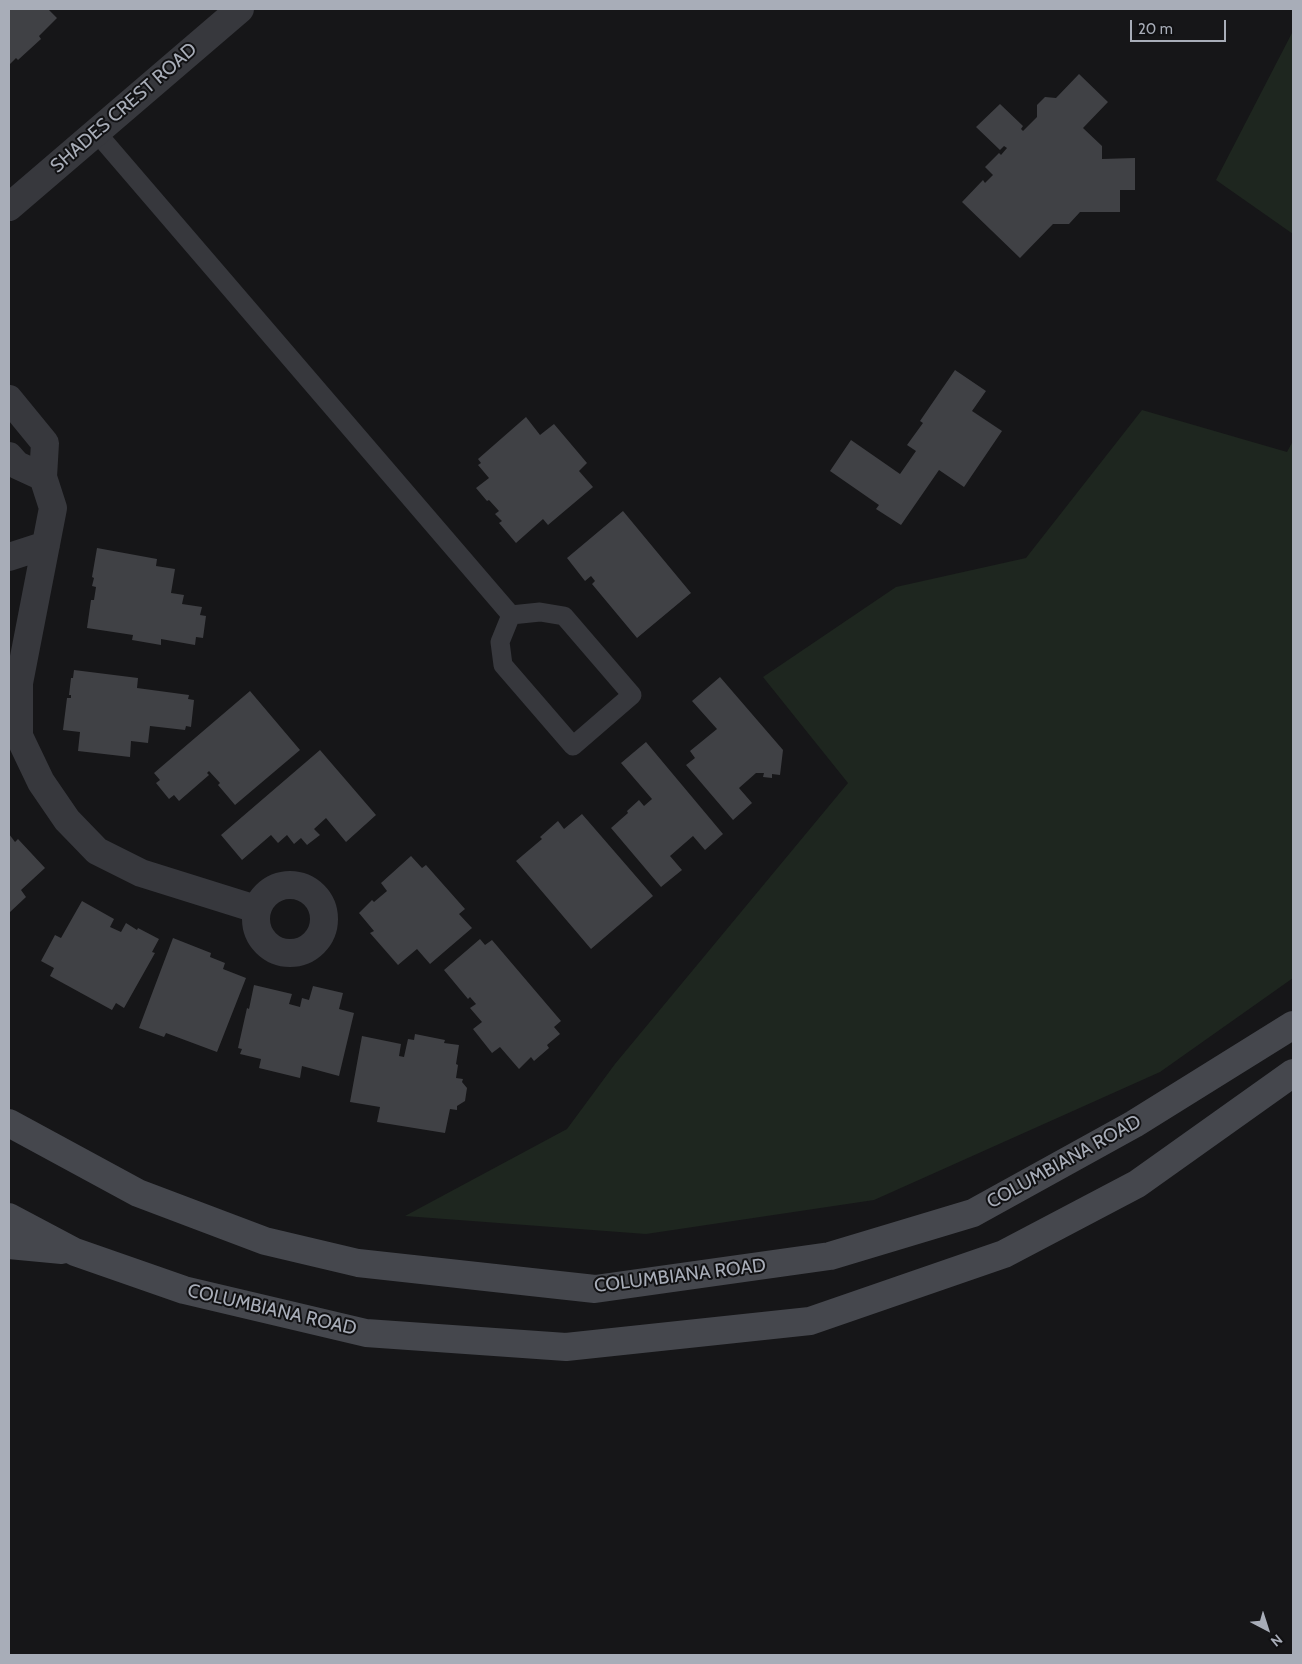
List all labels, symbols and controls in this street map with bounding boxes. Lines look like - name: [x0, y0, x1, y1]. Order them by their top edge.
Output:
- scale bar: [1132, 10, 1228, 42]
- text: 20 m: [1138, 20, 1173, 38]
- street label: SHADES CREST ROAD: [46, 38, 202, 178]
- street label: COLUMBIANA ROAD: [983, 1110, 1145, 1214]
- street label: COLUMBIANA ROAD: [593, 1254, 767, 1298]
- street label: COLUMBIANA ROAD: [185, 1279, 359, 1341]
- north arrow: [1242, 1604, 1292, 1654]
- text: N: [1267, 1630, 1286, 1651]

